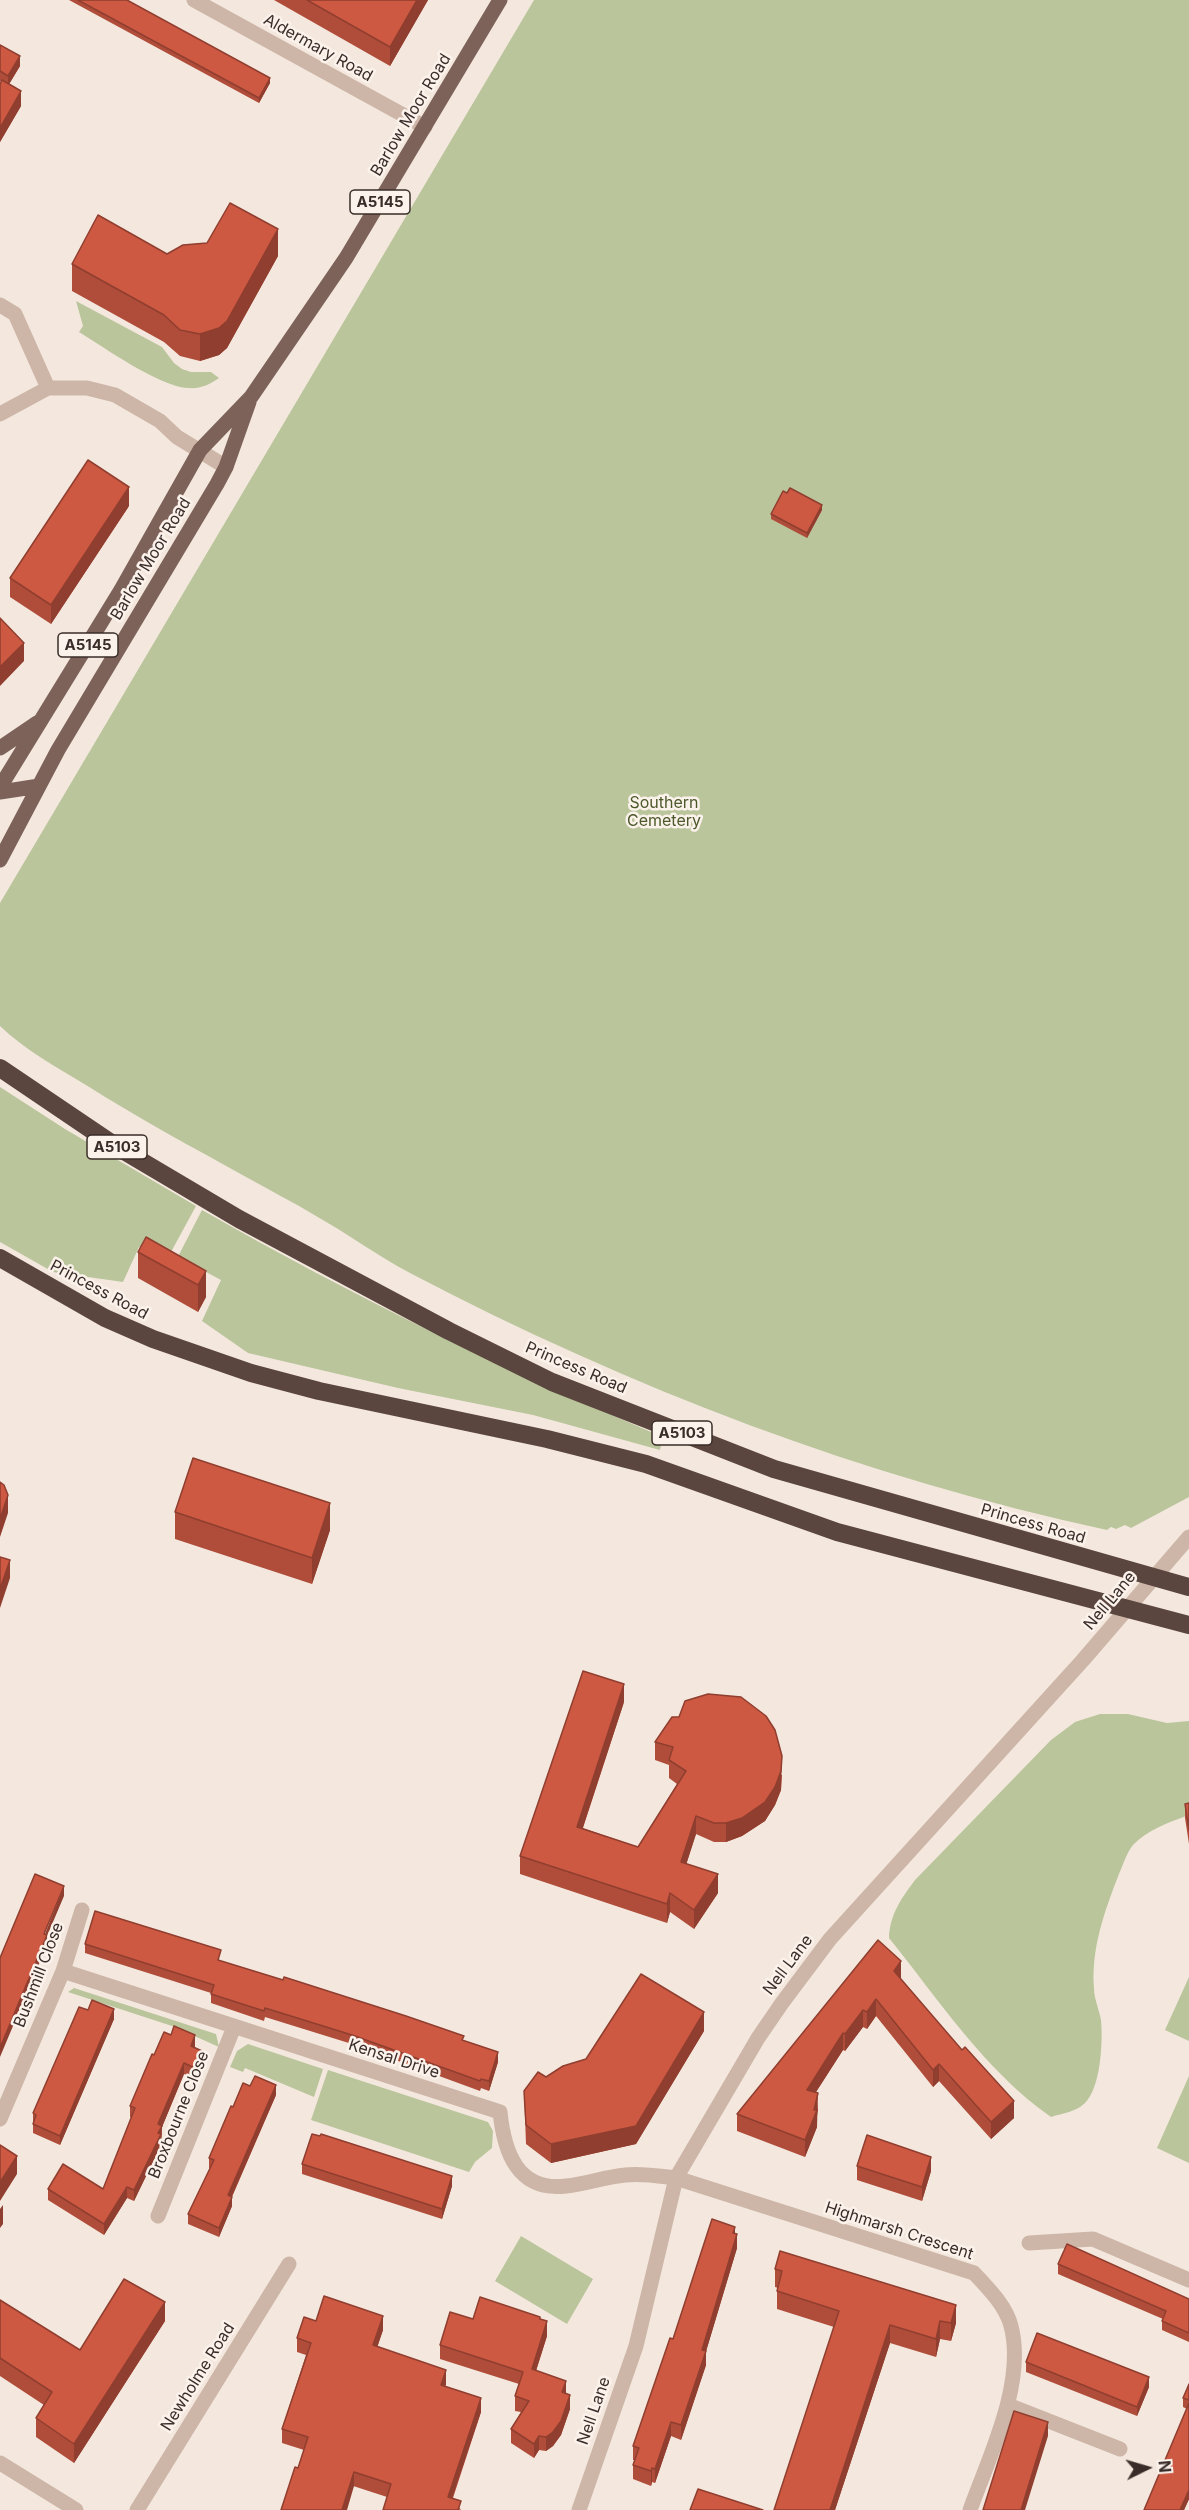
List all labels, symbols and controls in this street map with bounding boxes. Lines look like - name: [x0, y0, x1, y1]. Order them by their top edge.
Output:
- street label: Aldermary Road: [260, 10, 376, 86]
- street label: Barlow Moor Road: [367, 50, 455, 180]
- road number: A5145: [350, 190, 410, 214]
- street label: Barlow Moor Road: [107, 494, 195, 624]
- road number: A5145: [58, 633, 118, 657]
- park label: Southern Cemetery: [627, 793, 701, 831]
- road number: A5103: [87, 1135, 147, 1159]
- street label: Princess Road: [47, 1256, 151, 1324]
- street label: Princess Road: [522, 1338, 630, 1398]
- road number: A5103: [652, 1421, 712, 1445]
- street label: Princess Road: [978, 1500, 1088, 1548]
- street label: Nell Lane: [1080, 1568, 1140, 1634]
- street label: Bushmill Close: [10, 1920, 68, 2030]
- street label: Nell Lane: [759, 1931, 817, 1999]
- street label: Kensal Drive: [346, 2035, 442, 2083]
- street label: Broxbourne Close: [145, 2049, 213, 2181]
- street label: Highmarsh Crescent: [822, 2198, 976, 2264]
- street label: Newholme Road: [157, 2320, 239, 2434]
- street label: Nell Lane: [573, 2375, 615, 2447]
- north arrow: [1117, 2438, 1177, 2498]
- text: N: [1154, 2459, 1175, 2473]

